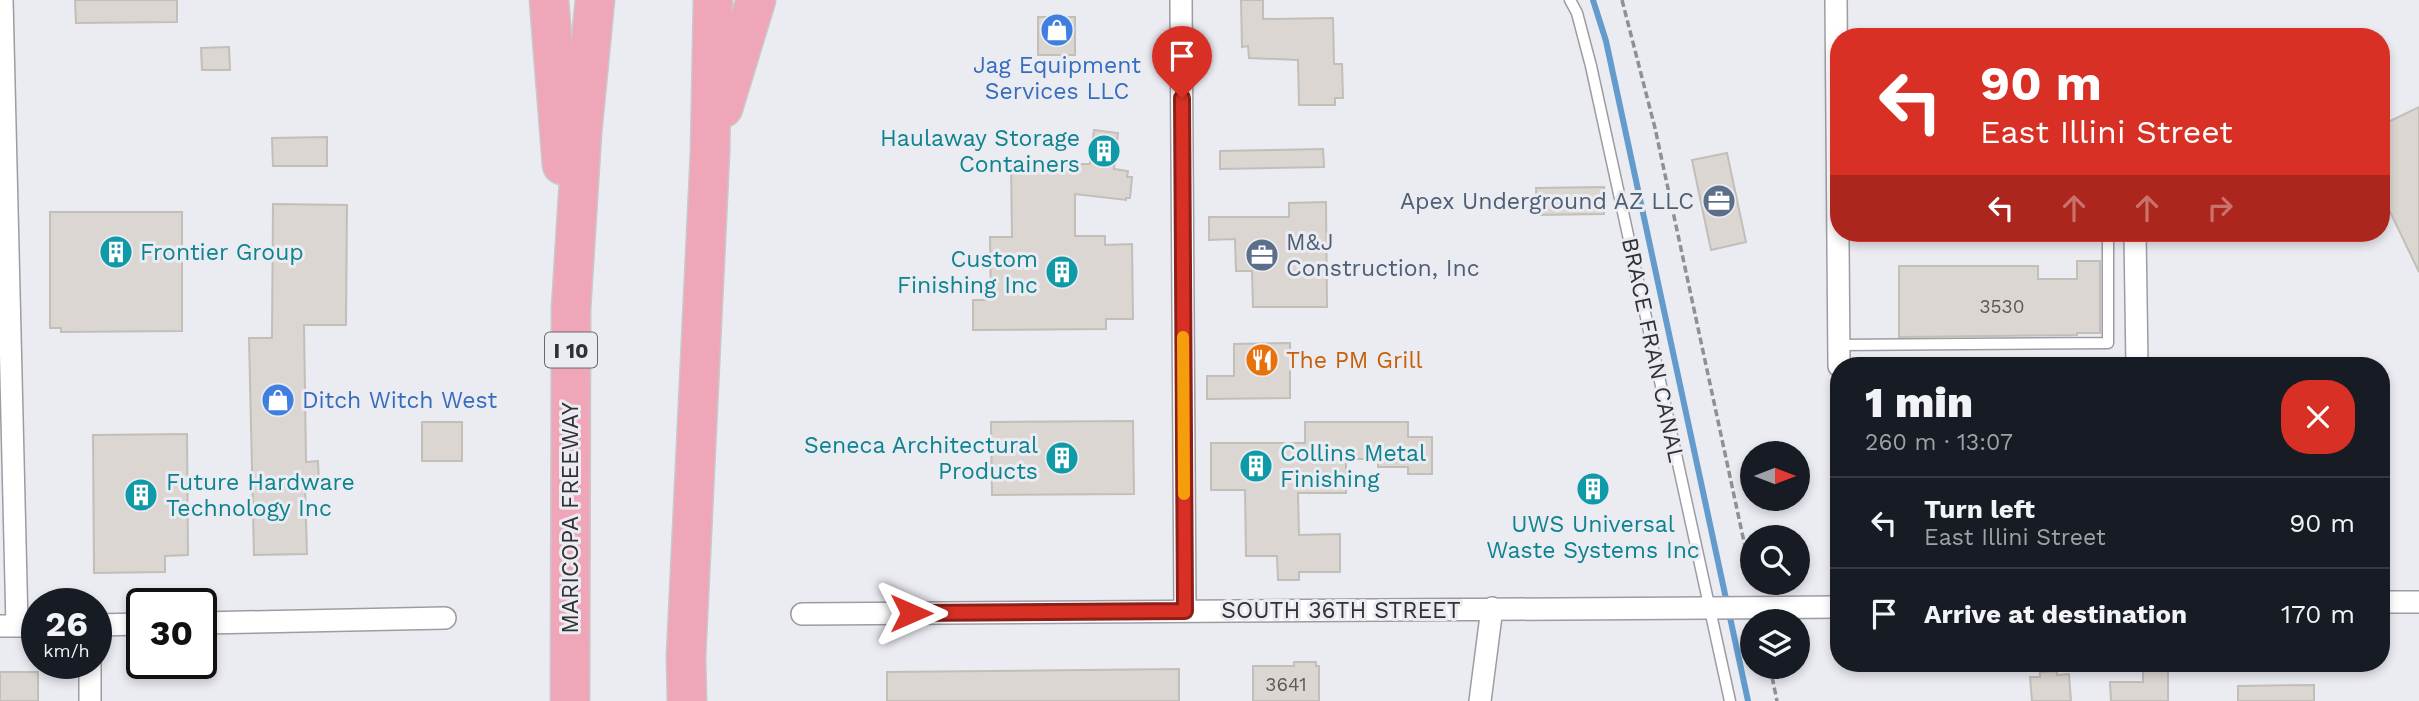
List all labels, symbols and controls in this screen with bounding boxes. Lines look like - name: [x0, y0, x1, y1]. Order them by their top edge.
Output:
- shop icon: Jag Equipment Services LLC: [1038, 11, 1076, 49]
- pin: [1152, 26, 1212, 98]
- icon: arrive: [1163, 37, 1201, 75]
- place label: Jag Equipment Services LLC: [973, 52, 1141, 105]
- text: 90 m: [1980, 54, 2102, 112]
- icon: left: [1865, 56, 1956, 147]
- text: East Illini Street: [1980, 113, 2233, 151]
- place label: Haulaway Storage Containers: [880, 125, 1080, 178]
- building icon: Haulaway Storage Containers: [1085, 132, 1123, 170]
- office icon: Apex Underground AZ LLC: [1700, 182, 1738, 220]
- place label: Apex Underground AZ LLC: [1400, 188, 1694, 215]
- icon: left: [1982, 189, 2020, 227]
- icon: ahead: [2055, 189, 2093, 227]
- icon: ahead: [2128, 189, 2166, 227]
- icon: right: [2201, 189, 2239, 227]
- place label: M&J Construction, Inc: [1286, 229, 1480, 282]
- building icon: Frontier Group: [97, 233, 135, 271]
- street label: BRACE FRAN CANAL: [1616, 235, 1690, 465]
- office icon: M&J Construction, Inc: [1243, 236, 1281, 274]
- place label: Frontier Group: [140, 239, 304, 266]
- place label: Custom Finishing Inc: [897, 246, 1038, 299]
- building icon: Custom Finishing Inc: [1043, 253, 1081, 291]
- house number: 3530: [1979, 295, 2025, 318]
- road number: I 10: [545, 332, 597, 368]
- restaurant icon: The PM Grill: [1243, 341, 1281, 379]
- place label: The PM Grill: [1286, 347, 1423, 374]
- text: 1 min: [1865, 378, 1973, 427]
- button: close: [2281, 380, 2355, 454]
- shop icon: Ditch Witch West: [259, 381, 297, 419]
- place label: Ditch Witch West: [302, 387, 498, 414]
- street label: MARICOPA FREEWAY: [557, 402, 584, 634]
- text: 260 m · 13:07: [1865, 429, 2013, 456]
- place label: Seneca Architectural Products: [804, 432, 1038, 485]
- building icon: Seneca Architectural Products: [1043, 439, 1081, 477]
- place label: Collins Metal Finishing: [1280, 440, 1426, 493]
- north arrow: [1740, 441, 1810, 511]
- map controls: [1740, 441, 1810, 679]
- building icon: Collins Metal Finishing: [1237, 447, 1275, 485]
- place label: Future Hardware Technology Inc: [166, 469, 355, 522]
- building icon: UWS Universal Waste Systems Inc: [1574, 470, 1612, 508]
- building icon: Future Hardware Technology Inc: [122, 476, 160, 514]
- text: Turn left: [1924, 494, 2035, 524]
- icon: left: [1865, 504, 1903, 542]
- text: 90 m: [2289, 508, 2355, 538]
- place label: UWS Universal Waste Systems Inc: [1486, 511, 1700, 564]
- text: East Illini Street: [1924, 524, 2106, 551]
- button: search: [1740, 525, 1810, 595]
- position arrow: [874, 576, 948, 650]
- speed limit sign: 30: [126, 588, 217, 679]
- icon: arrive: [1865, 595, 1903, 633]
- street label: SOUTH 36TH STREET: [1221, 597, 1461, 624]
- text: Arrive at destination: [1924, 599, 2187, 629]
- text: 170 m: [2281, 599, 2355, 629]
- text: 26: [45, 603, 88, 645]
- button: layers: [1740, 609, 1810, 679]
- text: km/h: [43, 640, 90, 661]
- house number: 3641: [1265, 673, 1307, 696]

